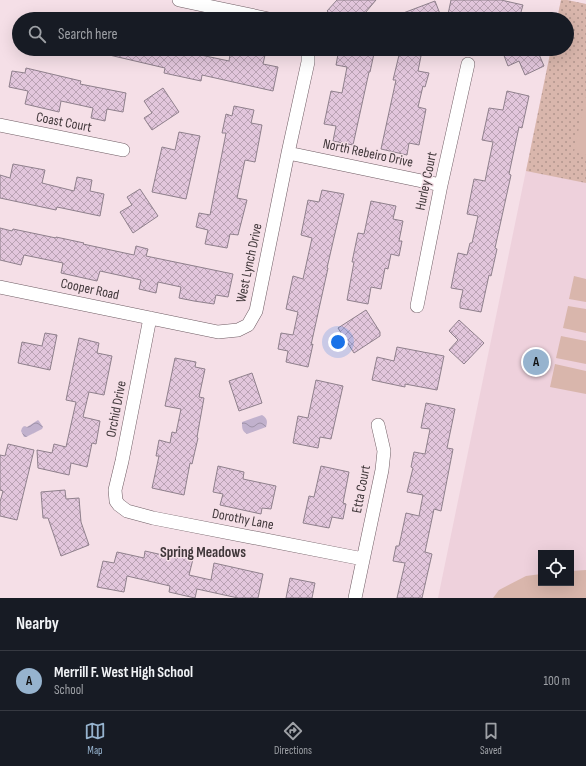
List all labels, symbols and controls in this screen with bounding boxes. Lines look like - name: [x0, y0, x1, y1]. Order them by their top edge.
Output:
- search box: [12, 12, 574, 56]
- icon: search: [26, 23, 48, 45]
- text: Search here: [58, 25, 118, 44]
- street label: Coast Court: [35, 108, 93, 136]
- street label: North Rebeiro Drive: [321, 135, 415, 171]
- street label: Hurley Court: [411, 150, 441, 212]
- street label: West Lynch Drive: [232, 222, 266, 304]
- street label: Cooper Road: [59, 275, 121, 304]
- your location: [328, 332, 348, 352]
- pin: A: [523, 347, 549, 377]
- street label: Orchid Drive: [102, 379, 130, 439]
- street label: Etta Court: [348, 463, 374, 515]
- street label: Dorothy Lane: [211, 505, 275, 533]
- district label: Spring Meadows: [160, 543, 246, 562]
- map controls: [538, 550, 574, 586]
- button: locate: [538, 550, 574, 586]
- text: Nearby: [16, 614, 59, 634]
- text: Merrill F. West High School: [54, 663, 193, 682]
- text: A: [26, 673, 32, 689]
- text: 100 m: [543, 673, 570, 689]
- text: School: [54, 682, 84, 698]
- tab: Map: [84, 720, 106, 757]
- tab: Directions: [274, 720, 312, 757]
- tab: Saved: [480, 720, 502, 757]

